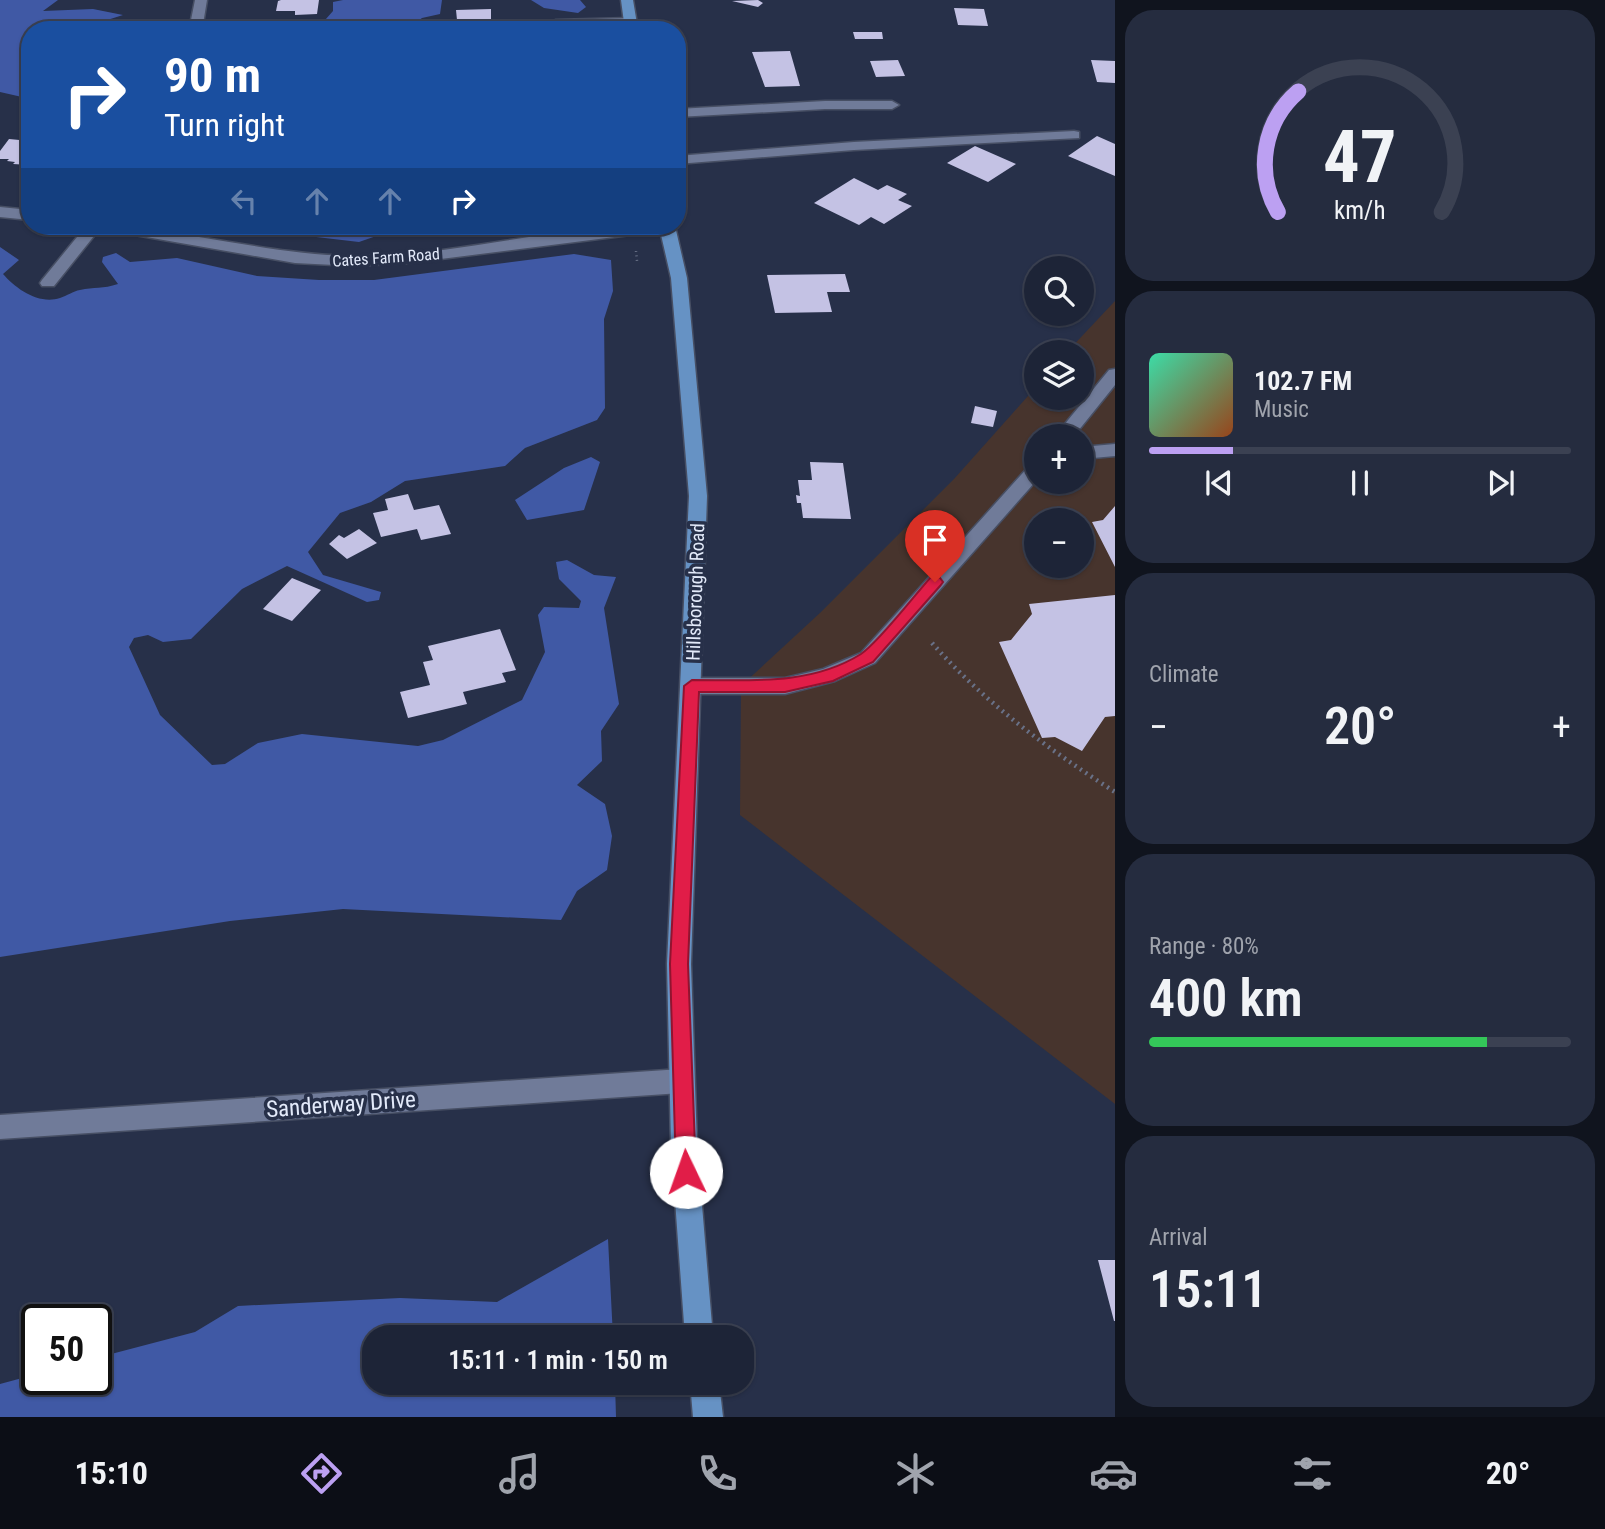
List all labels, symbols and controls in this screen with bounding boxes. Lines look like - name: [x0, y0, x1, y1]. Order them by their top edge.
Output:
- text: 90 m: [164, 47, 261, 104]
- icon: right: [49, 49, 140, 140]
- text: Turn right: [164, 106, 285, 144]
- text: 47: [1323, 114, 1397, 200]
- icon: left: [225, 182, 263, 220]
- icon: ahead: [298, 182, 336, 220]
- icon: ahead: [371, 182, 409, 220]
- icon: right: [444, 182, 482, 220]
- text: km/h: [1334, 196, 1386, 225]
- street label: Cates Farm Road: [332, 244, 440, 271]
- map controls: [1024, 256, 1094, 578]
- button: search: [1024, 256, 1094, 326]
- button: layers: [1024, 340, 1094, 410]
- text: 102.7 FM: [1254, 366, 1352, 396]
- text: Music: [1254, 396, 1309, 423]
- button: +: [1024, 424, 1094, 494]
- icon: previous: [1200, 464, 1238, 502]
- icon: pause: [1341, 464, 1379, 502]
- icon: next: [1482, 464, 1520, 502]
- button: −: [1024, 508, 1094, 578]
- pin: [905, 510, 965, 582]
- icon: arrive: [916, 521, 954, 559]
- street label: Hillsborough Road: [682, 523, 709, 661]
- text: Climate: [1149, 661, 1219, 688]
- text: 20°: [1324, 696, 1396, 757]
- text: −: [1149, 705, 1168, 749]
- text: +: [1552, 705, 1571, 749]
- text: Range · 80%: [1149, 933, 1259, 960]
- text: 400 km: [1149, 968, 1303, 1029]
- street label: Sanderway Drive: [265, 1086, 417, 1123]
- position arrow: [649, 1135, 723, 1209]
- text: Arrival: [1149, 1224, 1208, 1251]
- text: 15:11: [1149, 1259, 1267, 1320]
- speed limit sign: 50: [21, 1304, 112, 1395]
- text: 15:11 · 1 min · 150 m: [448, 1345, 668, 1375]
- icon: directions: [297, 1449, 346, 1498]
- icon: music: [495, 1449, 544, 1498]
- icon: phone: [693, 1449, 742, 1498]
- icon: climate: [891, 1449, 940, 1498]
- icon: car: [1089, 1449, 1138, 1498]
- icon: filters: [1288, 1449, 1337, 1498]
- text: 15:10: [75, 1454, 148, 1492]
- text: 20°: [1486, 1454, 1530, 1492]

